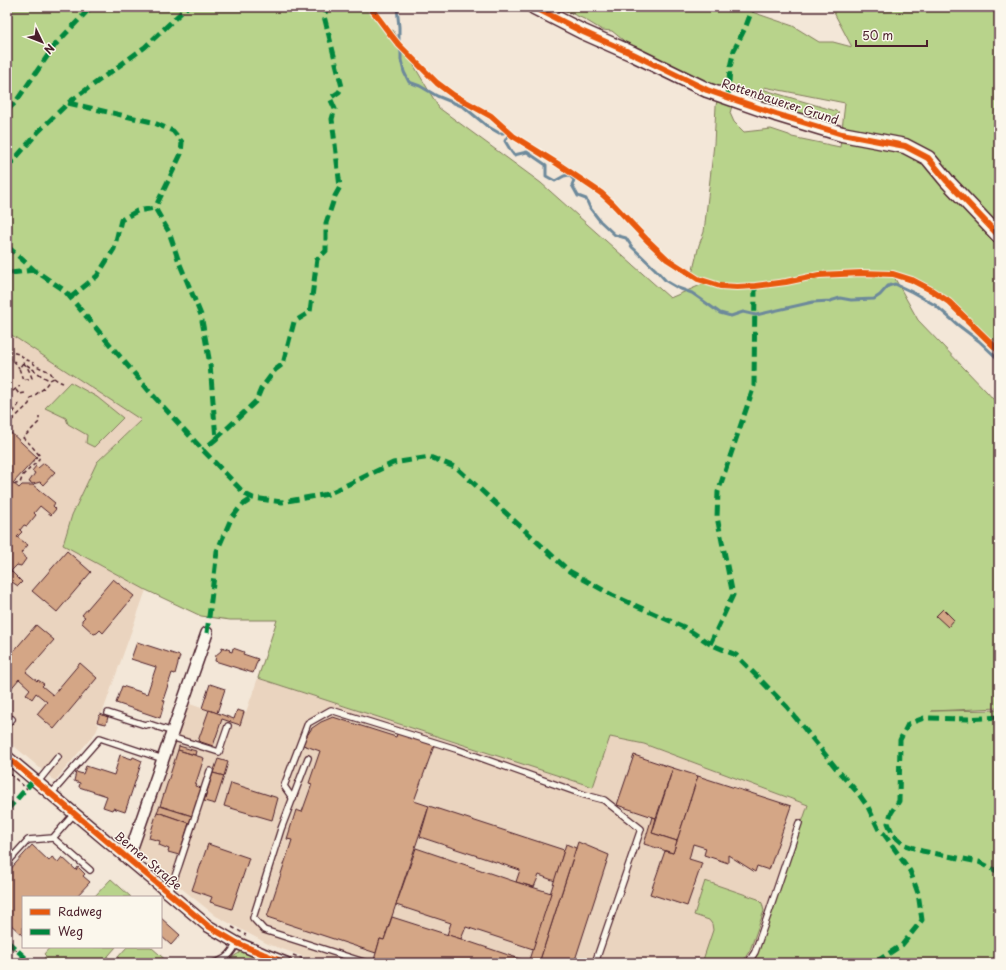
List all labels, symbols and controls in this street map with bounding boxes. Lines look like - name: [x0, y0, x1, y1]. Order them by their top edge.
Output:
- north arrow: [22, 22, 62, 62]
- scale bar: [856, 22, 927, 48]
- text: 50 m: [862, 26, 893, 44]
- text: N: [40, 40, 59, 58]
- street label: Rottenbauerer Grund: [720, 74, 841, 128]
- street label: Berner Straße: [111, 827, 186, 894]
- legend: [22, 896, 162, 948]
- text: Radweg: [58, 902, 102, 920]
- text: Weg: [58, 922, 83, 940]

